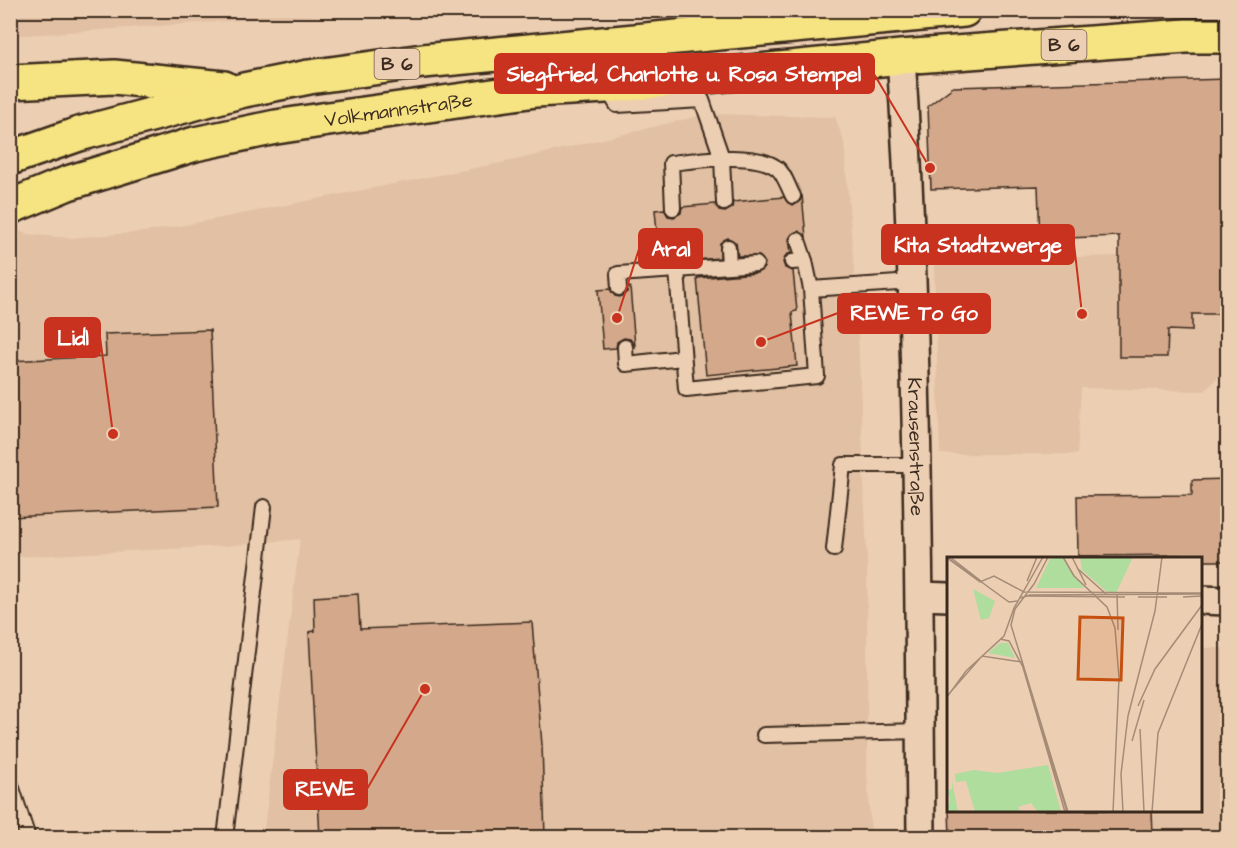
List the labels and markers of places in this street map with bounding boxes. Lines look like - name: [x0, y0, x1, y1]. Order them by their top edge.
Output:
- callout: Siegfried, Charlotte u. Rosa Stempel: [495, 54, 874, 93]
- callout: Kita Stadtzwerge: [882, 225, 1074, 264]
- callout: Aral: [639, 229, 702, 268]
- callout: REWE To Go: [838, 294, 990, 333]
- callout: Lidl: [45, 318, 100, 357]
- callout: REWE: [284, 770, 367, 809]

